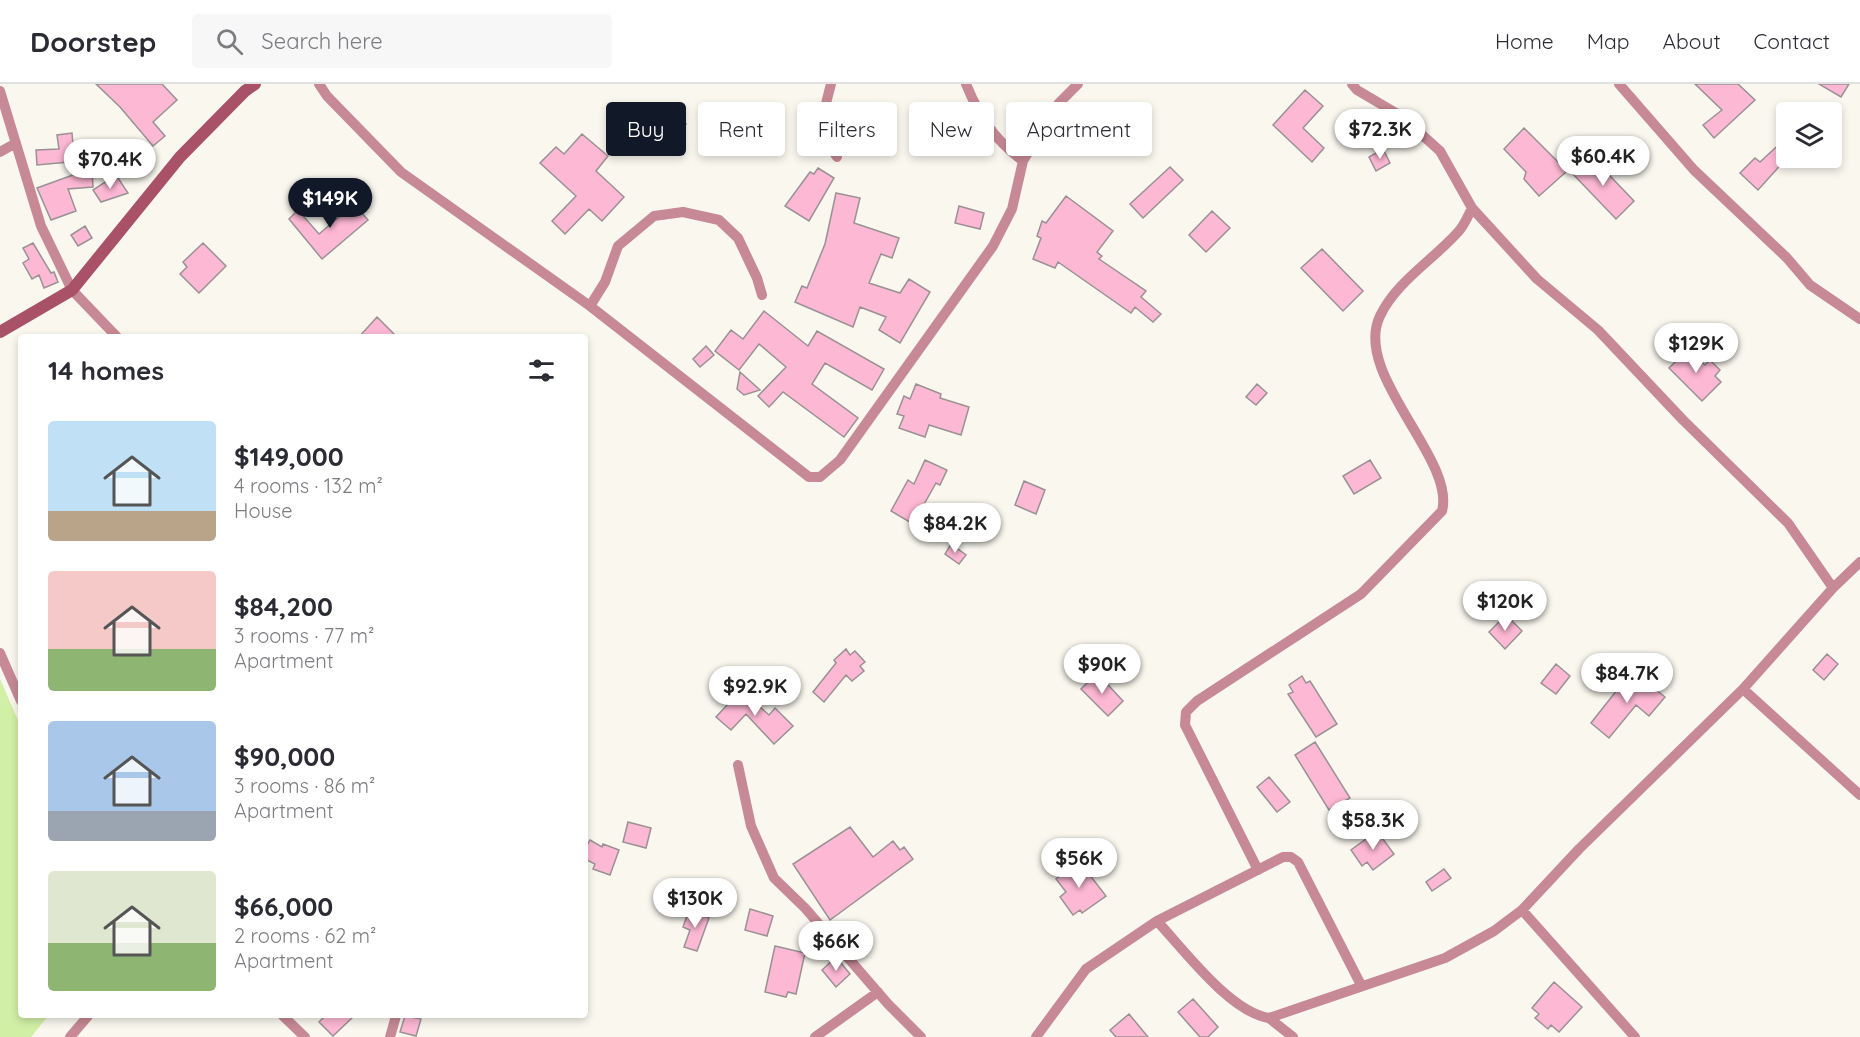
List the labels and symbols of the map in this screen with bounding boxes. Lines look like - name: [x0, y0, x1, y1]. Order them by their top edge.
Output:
- pin: $72.3K: [1331, 109, 1429, 160]
- pin: $60.4K: [1554, 136, 1652, 187]
- pin: $70.4K: [61, 139, 159, 190]
- pin: $149K: [288, 178, 372, 229]
- pin: $129K: [1654, 323, 1738, 374]
- pin: $84.2K: [906, 503, 1004, 554]
- pin: $120K: [1463, 581, 1547, 632]
- pin: $90K: [1066, 644, 1138, 695]
- pin: $84.7K: [1578, 653, 1676, 704]
- pin: $92.9K: [706, 666, 804, 717]
- pin: $58.3K: [1324, 800, 1422, 851]
- pin: $56K: [1043, 838, 1115, 889]
- pin: $130K: [653, 878, 737, 929]
- pin: $66K: [800, 921, 872, 972]

